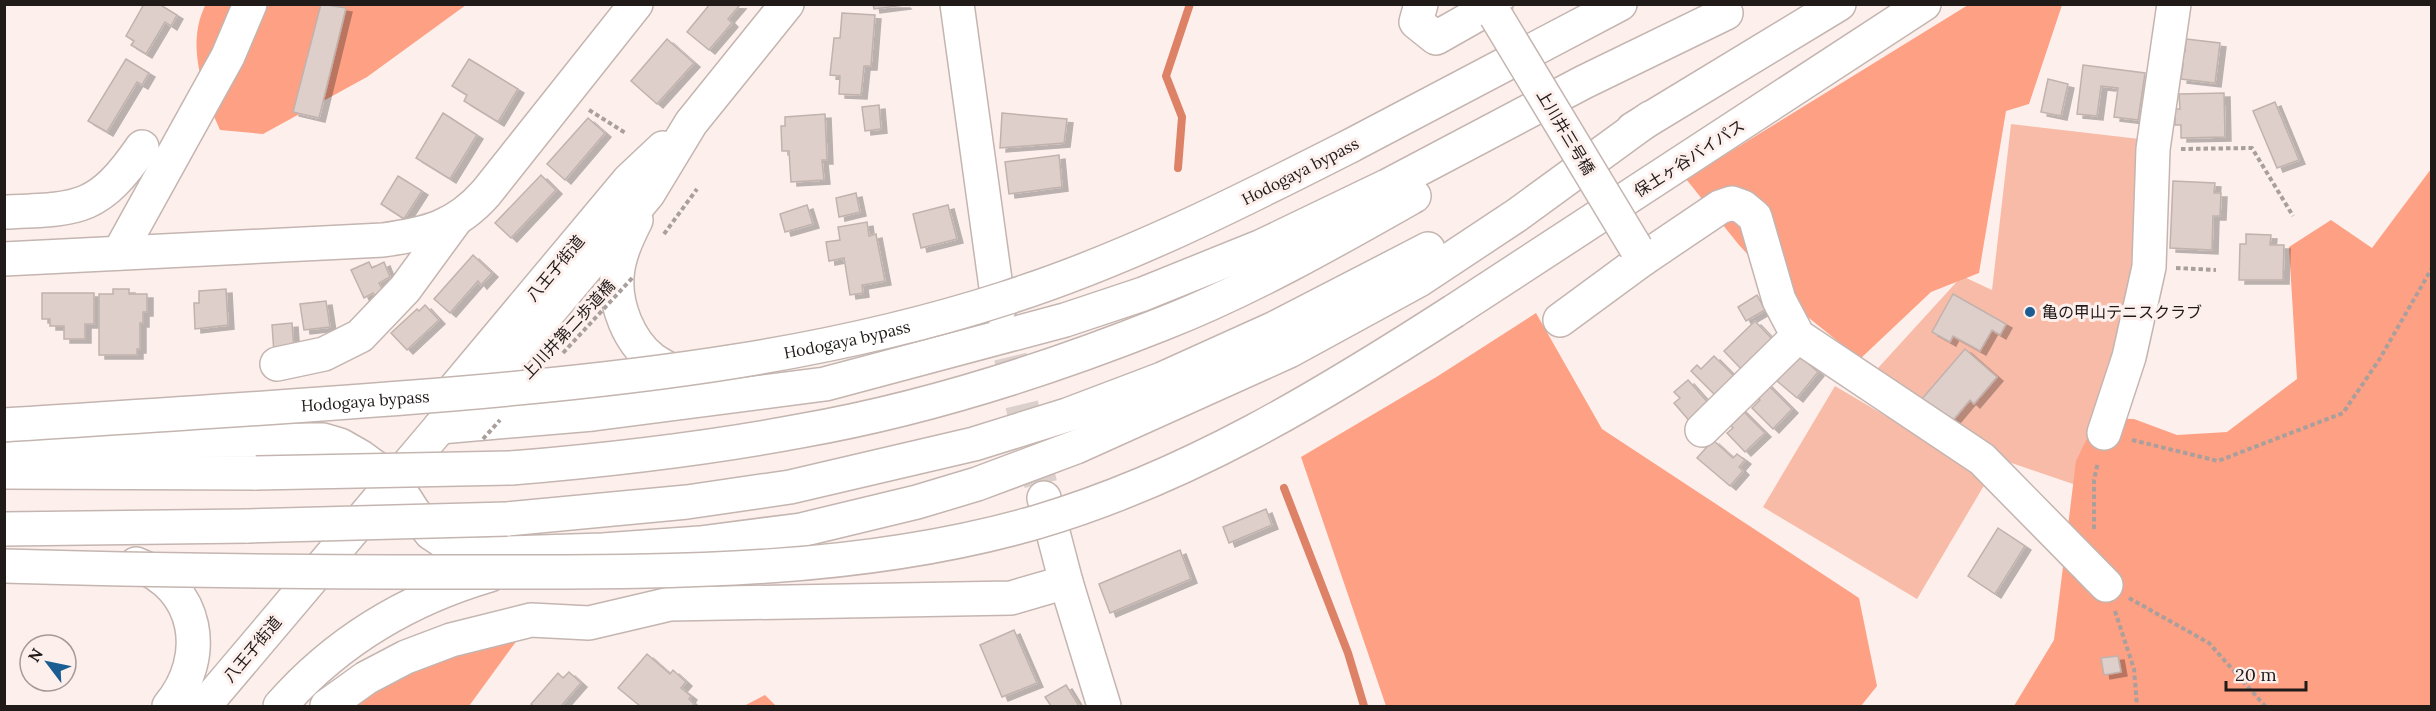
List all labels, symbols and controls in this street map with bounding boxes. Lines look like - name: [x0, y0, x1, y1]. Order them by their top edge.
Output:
- street label: 上川井三号橋: [1533, 86, 1599, 178]
- street label: 保土ヶ谷バイパス: [1630, 115, 1748, 201]
- street label: Hodogaya bypass: [1238, 133, 1362, 209]
- street label: 八王子街道: [522, 231, 588, 305]
- street label: 上川井第二歩道橋: [517, 275, 619, 383]
- place label: 亀の甲山テニスクラブ: [2042, 302, 2202, 322]
- marker: 亀の甲山テニスクラブ: [2023, 305, 2037, 319]
- street label: Hodogaya bypass: [782, 316, 912, 363]
- street label: Hodogaya bypass: [300, 386, 430, 416]
- street label: 八王子街道: [219, 612, 285, 686]
- north arrow: [18, 633, 78, 693]
- text: N: [24, 645, 47, 666]
- scale bar: [2226, 654, 2306, 692]
- text: 20 m: [2235, 663, 2277, 686]

